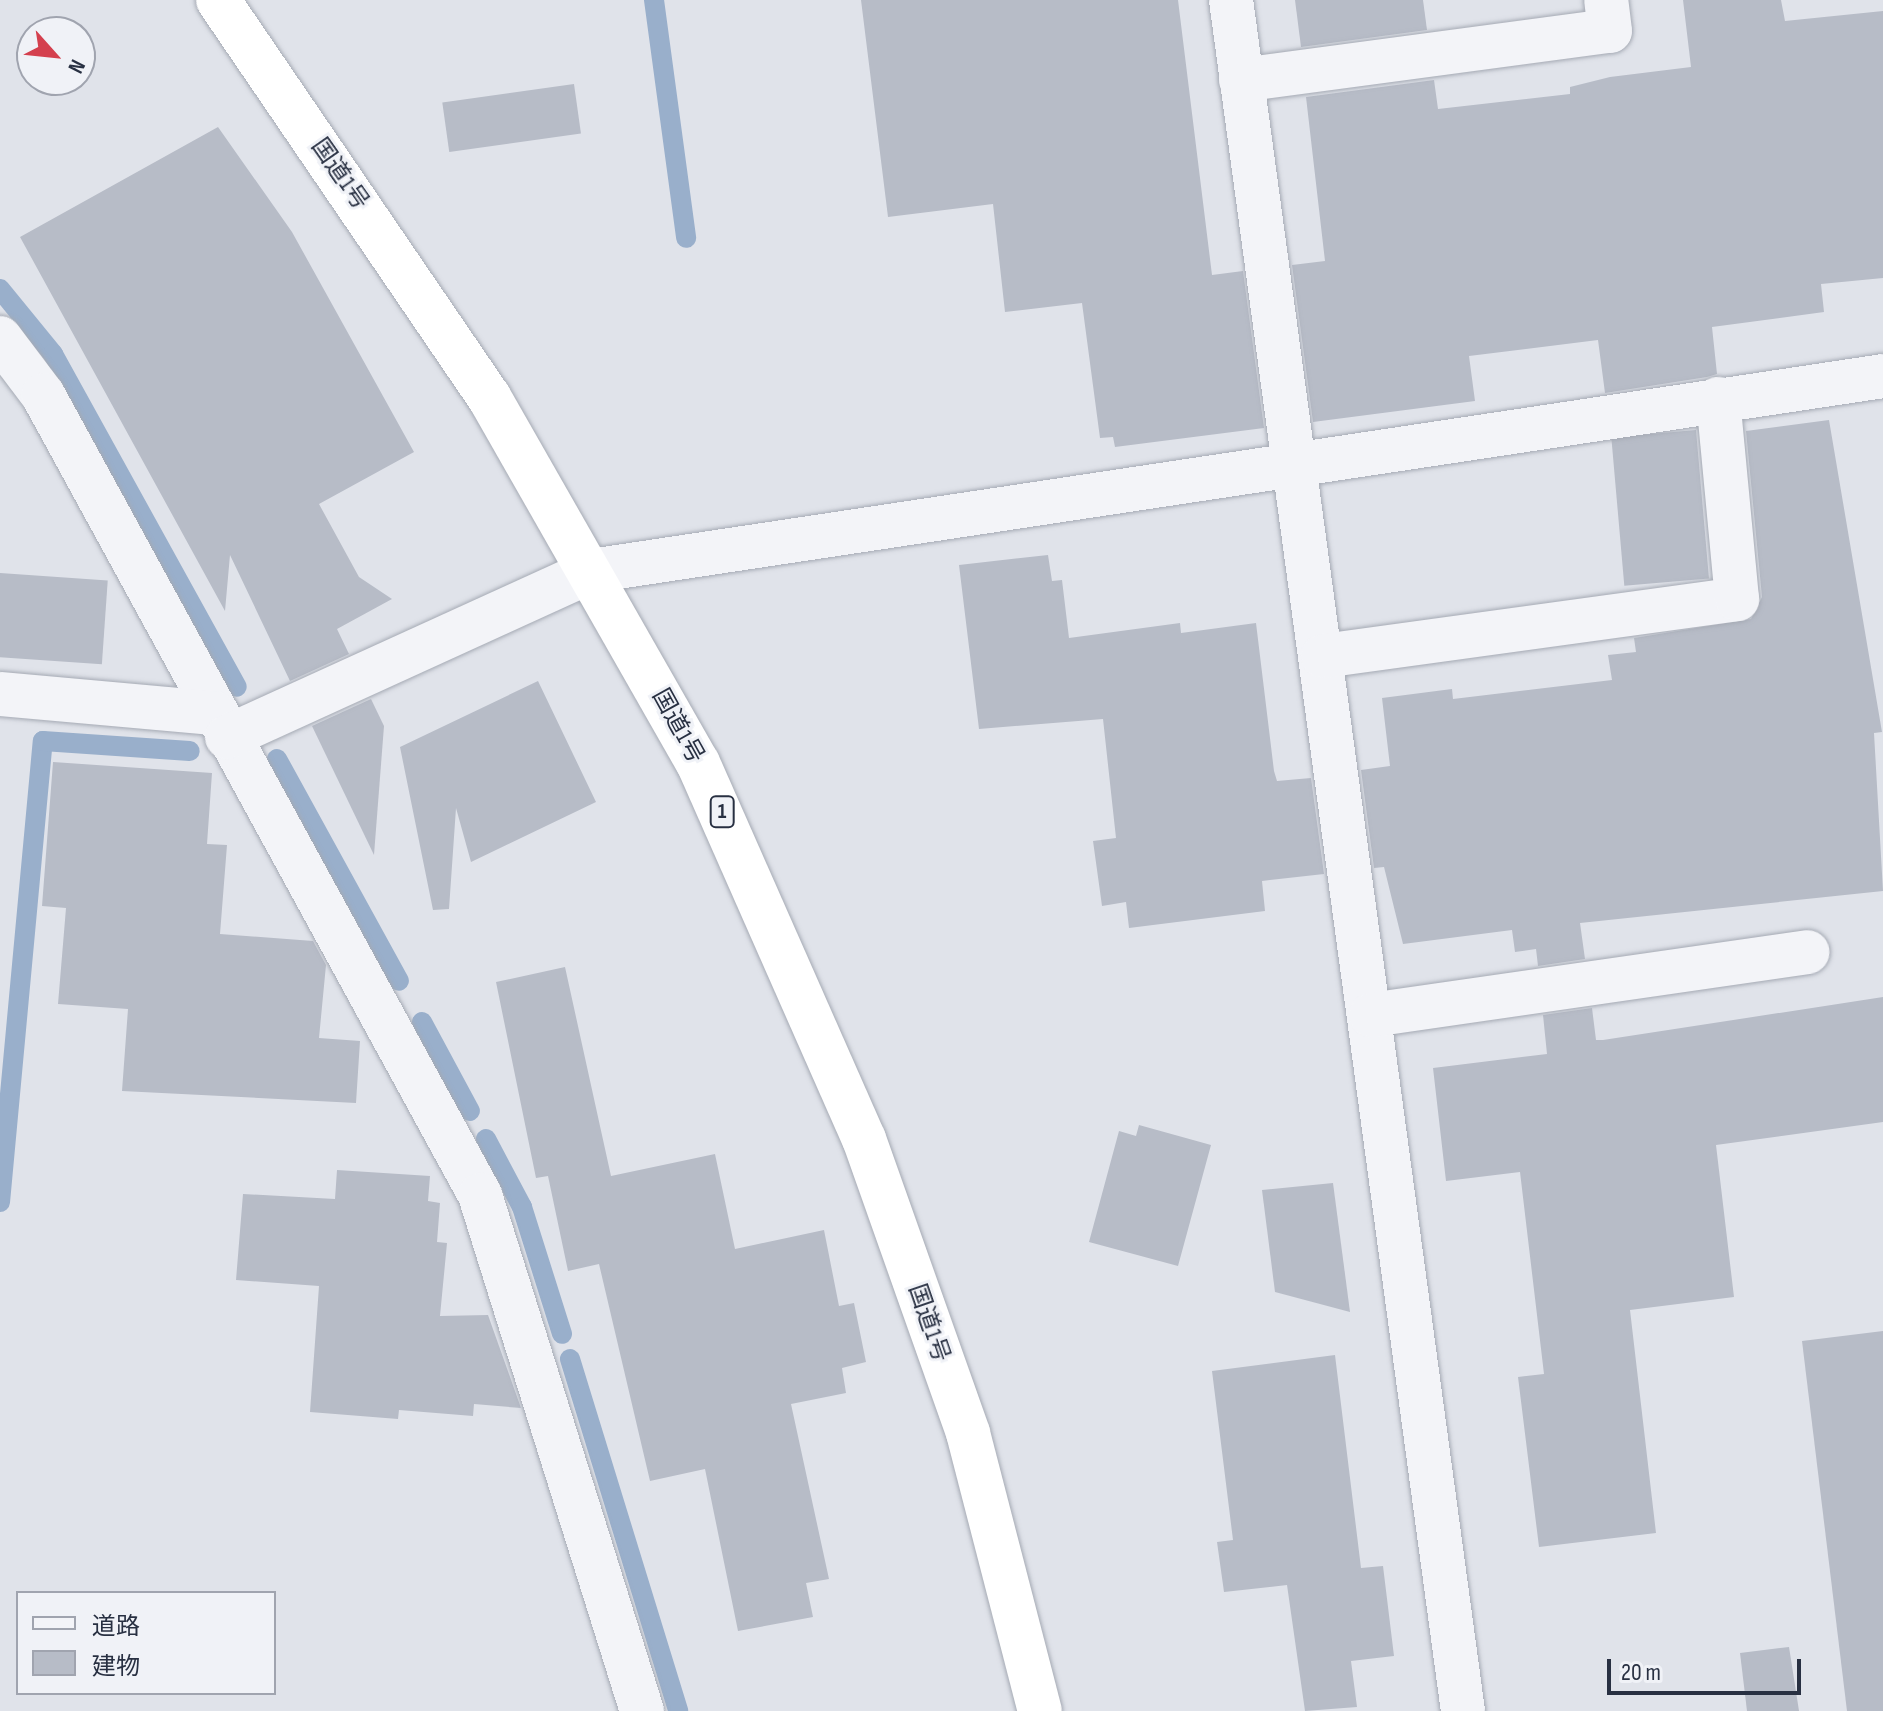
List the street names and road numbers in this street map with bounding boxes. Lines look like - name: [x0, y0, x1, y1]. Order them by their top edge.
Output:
- street label: 国道1号: [305, 133, 375, 215]
- street label: 国道1号: [646, 684, 710, 768]
- road number: 1: [708, 794, 736, 830]
- street label: 国道1号: [902, 1280, 956, 1366]

